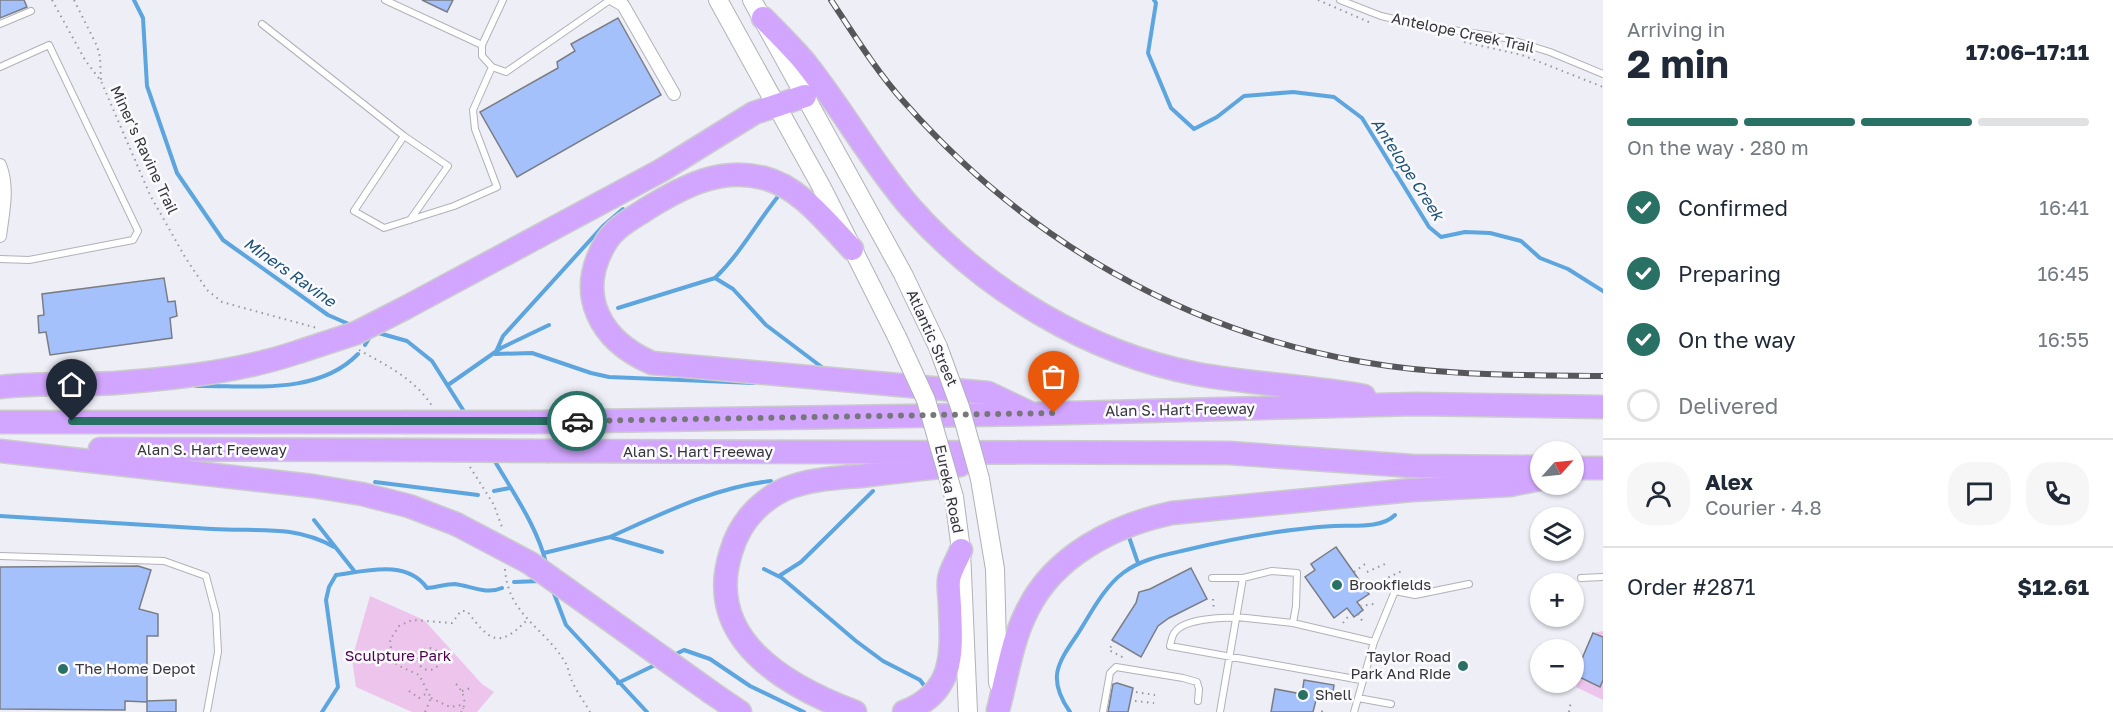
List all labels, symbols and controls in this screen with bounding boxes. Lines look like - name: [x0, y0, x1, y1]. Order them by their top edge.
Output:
- street label: Antelope Creek Trail: [1390, 8, 1536, 56]
- text: Arriving in: [1627, 17, 1725, 41]
- text: 17:06–17:11: [1966, 38, 2089, 65]
- text: 2 min: [1627, 40, 1729, 87]
- street label: Miner's Ravine Trail: [107, 83, 183, 217]
- water label: Antelope Creek: [1367, 114, 1450, 226]
- text: On the way · 280 m: [1627, 135, 1809, 159]
- icon: check: [1627, 191, 1660, 224]
- text: Confirmed: [1678, 194, 1788, 221]
- text: 16:41: [2039, 195, 2089, 219]
- water label: Miners Ravine: [240, 233, 341, 312]
- icon: check: [1627, 257, 1660, 290]
- text: Preparing: [1678, 260, 1781, 287]
- text: 16:45: [2037, 261, 2089, 285]
- street label: Atlantic Street: [904, 286, 962, 389]
- icon: check: [1627, 323, 1660, 356]
- text: On the way: [1678, 326, 1796, 353]
- text: 16:55: [2038, 327, 2089, 351]
- pin: [1028, 351, 1079, 413]
- pin: [46, 359, 97, 421]
- icon: bag: [1037, 360, 1070, 393]
- icon: home: [55, 368, 88, 401]
- courier: [547, 391, 607, 451]
- text: Delivered: [1678, 392, 1778, 419]
- street label: Alan S. Hart Freeway: [1105, 399, 1256, 419]
- icon: car: [561, 405, 594, 438]
- street label: Alan S. Hart Freeway: [137, 440, 287, 458]
- north arrow: [1530, 441, 1584, 495]
- map controls: [1530, 441, 1584, 693]
- street label: Alan S. Hart Freeway: [623, 442, 773, 460]
- street label: Eureka Road: [932, 443, 968, 535]
- button: person: [1627, 462, 1690, 525]
- button: chat: [1948, 462, 2011, 525]
- button: phone: [2026, 462, 2089, 525]
- text: Alex: [1705, 468, 1753, 495]
- text: Courier · 4.8: [1705, 495, 1822, 519]
- button: layers: [1530, 507, 1584, 561]
- button: +: [1530, 573, 1584, 627]
- text: Order #2871: [1627, 573, 1755, 600]
- text: $12.61: [2017, 573, 2089, 600]
- place label: Brookfields: [1349, 575, 1431, 593]
- marker: Brookfields: [1330, 578, 1344, 592]
- button: −: [1530, 639, 1584, 693]
- park label: Sculpture Park: [345, 646, 452, 664]
- place label: Taylor Road Park And Ride: [1350, 647, 1451, 682]
- place label: The Home Depot: [75, 659, 196, 677]
- marker: Taylor Road Park And Ride: [1456, 659, 1470, 673]
- marker: The Home Depot: [56, 662, 70, 676]
- place label: Shell: [1315, 685, 1352, 703]
- marker: Shell: [1296, 688, 1310, 702]

